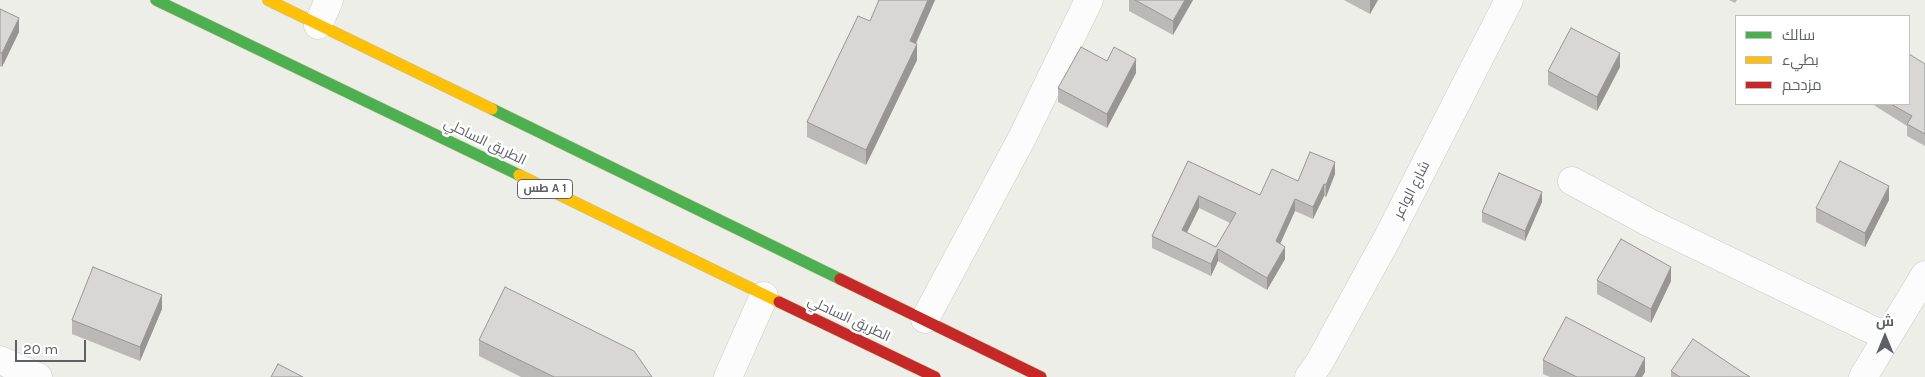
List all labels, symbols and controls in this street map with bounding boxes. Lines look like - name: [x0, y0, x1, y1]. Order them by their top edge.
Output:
- legend: [1735, 15, 1910, 105]
- text: سالك: [1782, 26, 1815, 44]
- text: بطيء: [1782, 51, 1819, 69]
- text: مزدحم: [1782, 76, 1822, 94]
- street label: الطريق الساحلي: [441, 115, 529, 169]
- street label: شارع الواعر: [1390, 158, 1434, 222]
- road number: طس A 1: [518, 180, 572, 198]
- street label: الطريق الساحلي: [805, 293, 893, 345]
- north arrow: [1860, 312, 1910, 362]
- text: ش: [1876, 313, 1894, 330]
- scale bar: [18, 330, 89, 362]
- text: 20 m: [23, 340, 58, 358]

